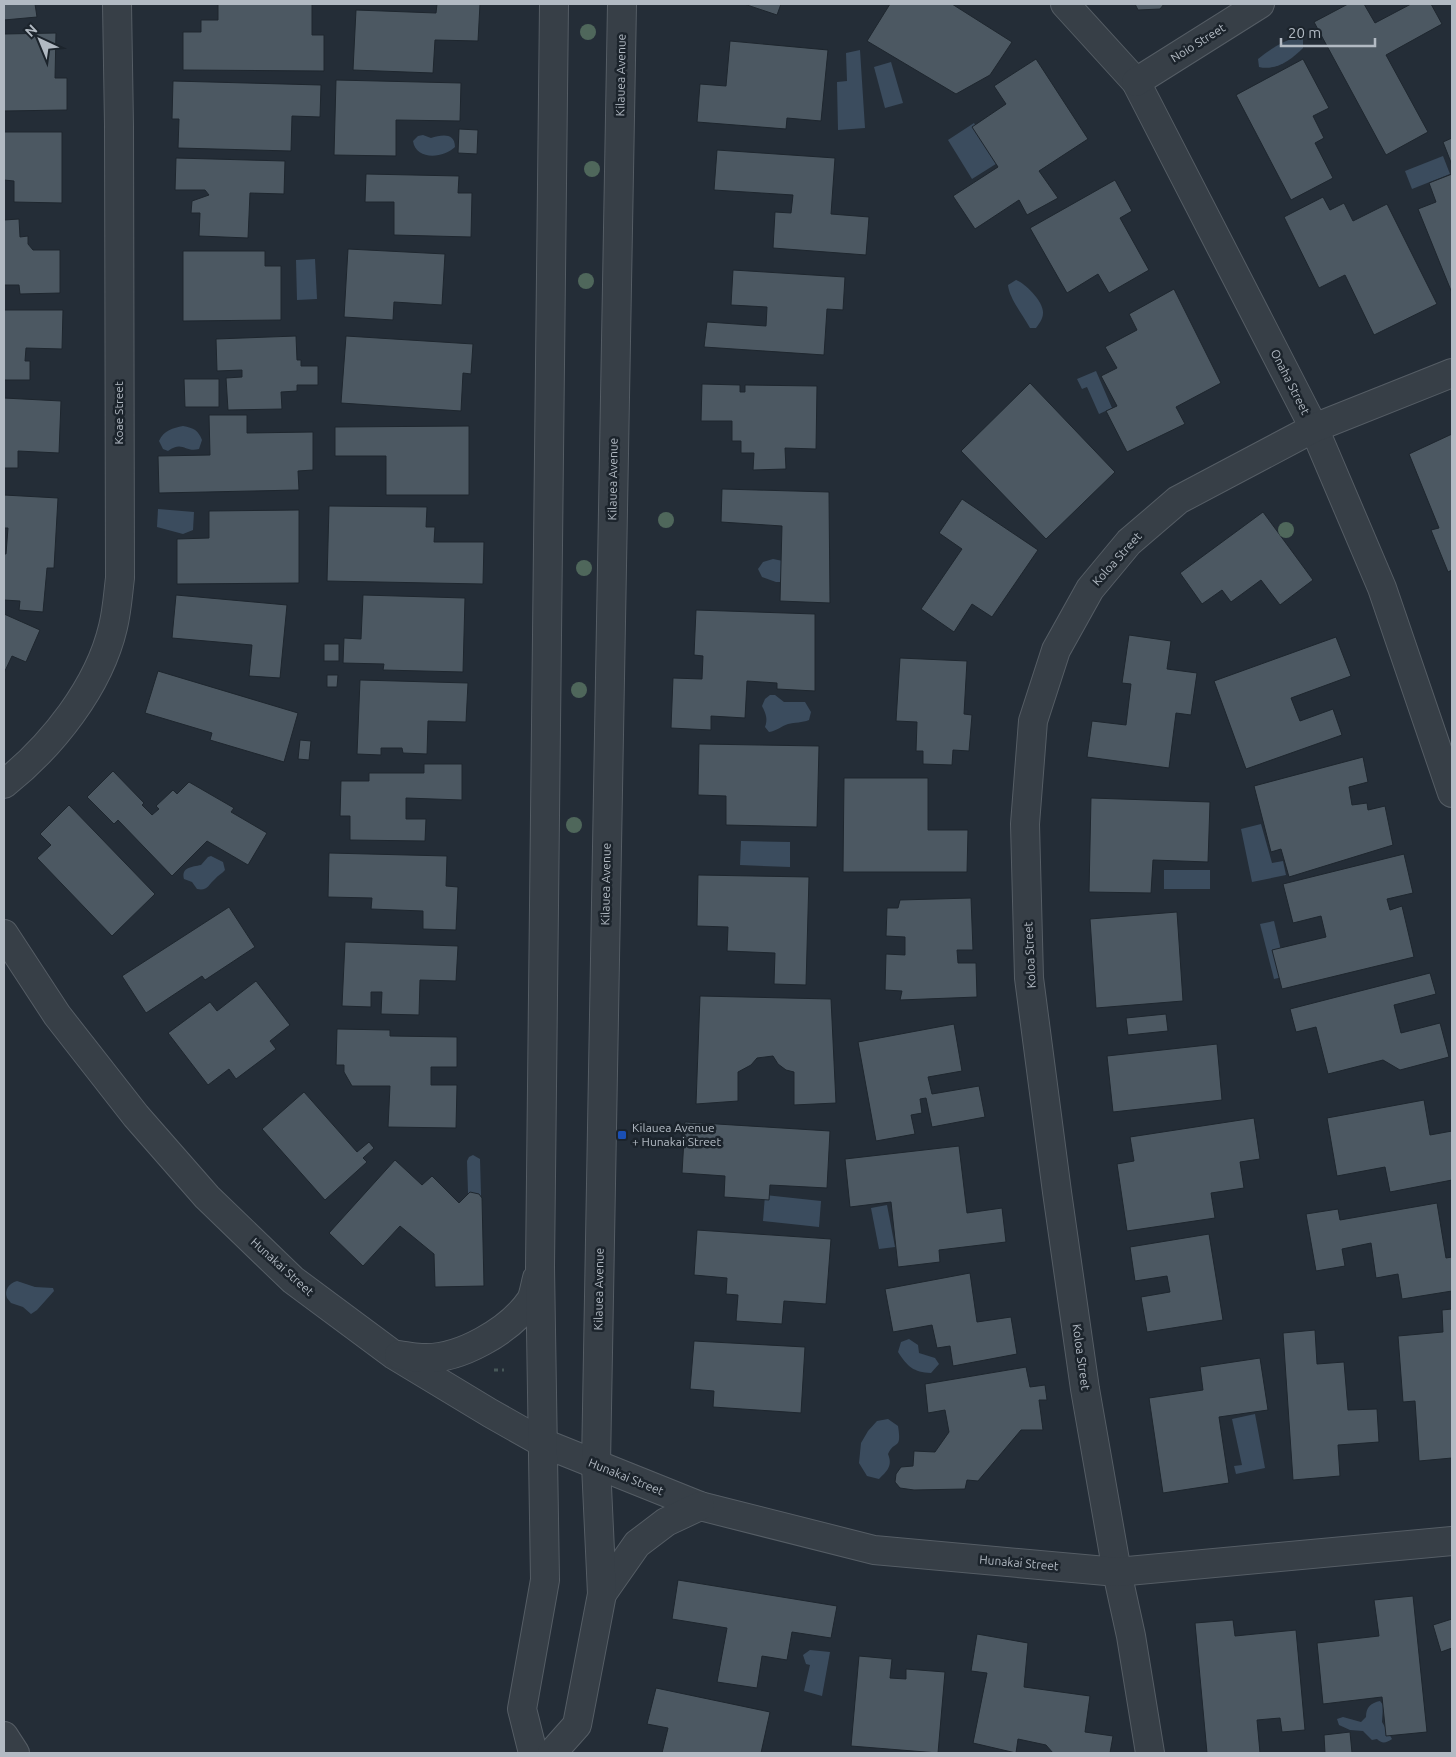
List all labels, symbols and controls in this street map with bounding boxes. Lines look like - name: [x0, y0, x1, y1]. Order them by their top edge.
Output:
- north arrow: [15, 15, 65, 65]
- scale bar: [1281, 15, 1375, 47]
- text: N: [22, 21, 40, 40]
- street label: Noio Street: [1168, 21, 1228, 64]
- text: 20 m: [1288, 24, 1321, 41]
- street label: Kilauea Avenue: [613, 34, 628, 116]
- street label: Onaha Street: [1268, 347, 1313, 417]
- street label: Koae Street: [112, 381, 125, 445]
- street label: Kilauea Avenue: [605, 438, 620, 520]
- street label: Koloa Street: [1089, 529, 1144, 588]
- street label: Kilauea Avenue: [598, 843, 613, 925]
- street label: Koloa Street: [1021, 921, 1038, 989]
- place label: Kilauea Avenue + Hunakai Street: [632, 1121, 721, 1148]
- marker: Kilauea Avenue + Hunakai Street: [616, 1129, 628, 1141]
- street label: Hunakai Street: [248, 1235, 316, 1298]
- street label: Kilauea Avenue: [591, 1248, 606, 1330]
- street label: Koloa Street: [1070, 1323, 1093, 1391]
- street label: Hunakai Street: [587, 1456, 666, 1498]
- street label: Hunakai Street: [979, 1553, 1060, 1572]

